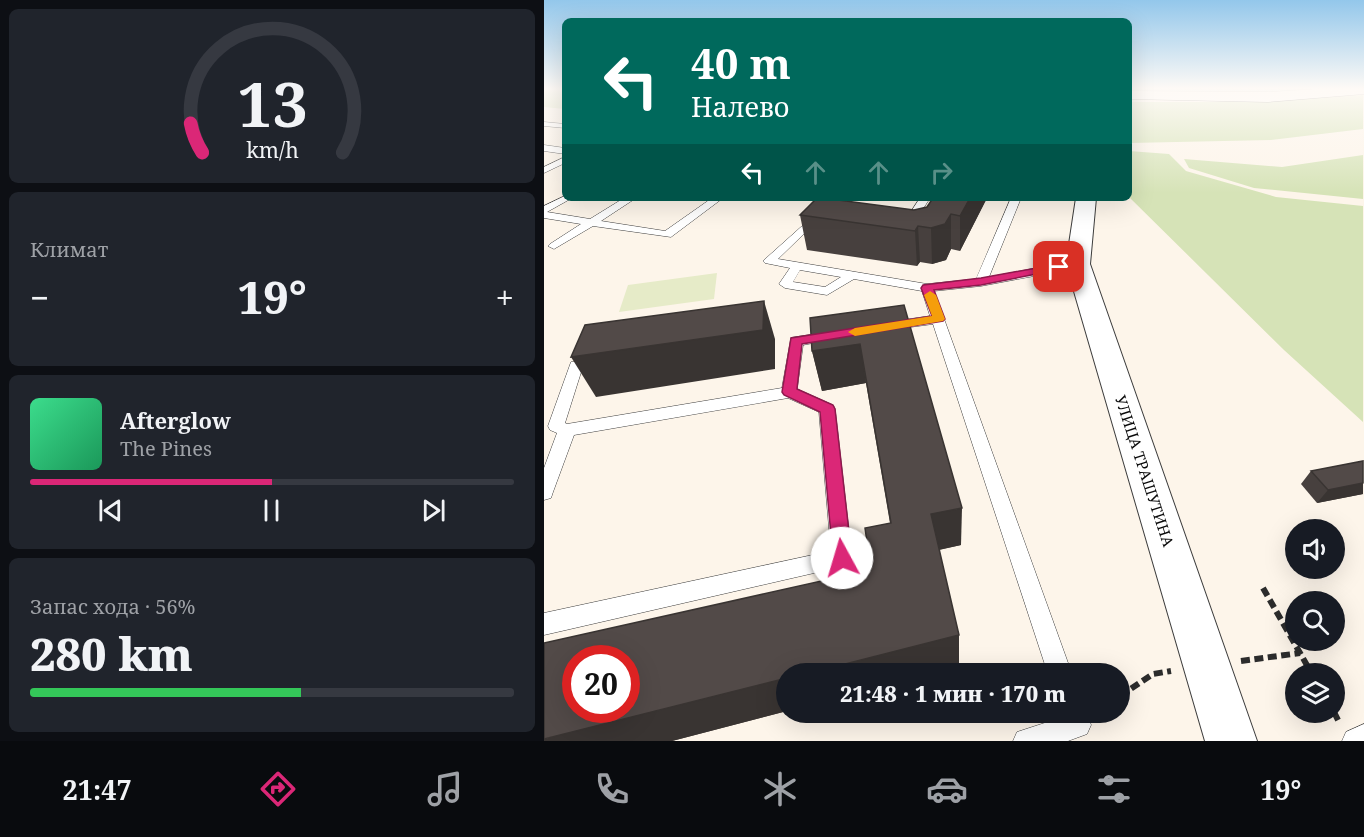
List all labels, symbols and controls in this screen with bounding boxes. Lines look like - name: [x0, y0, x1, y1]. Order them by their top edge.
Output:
- text: 40 m: [691, 34, 791, 91]
- icon: left: [592, 42, 670, 120]
- text: 13: [237, 60, 307, 145]
- text: Налево: [691, 88, 789, 125]
- text: km/h: [246, 135, 299, 164]
- icon: left: [736, 156, 769, 189]
- icon: ahead: [799, 156, 832, 189]
- icon: ahead: [862, 156, 895, 189]
- icon: right: [925, 156, 958, 189]
- text: Климат: [30, 236, 108, 263]
- pin: [1033, 241, 1084, 292]
- icon: arrive: [1042, 250, 1075, 283]
- text: 19°: [238, 266, 307, 327]
- text: −: [30, 275, 49, 320]
- text: +: [496, 275, 514, 320]
- street label: УЛИЦА ТРАШУТИНА: [1111, 392, 1179, 549]
- text: Afterglow: [120, 405, 231, 435]
- text: The Pines: [120, 435, 212, 462]
- icon: previous: [94, 494, 127, 527]
- icon: pause: [255, 494, 288, 527]
- icon: next: [417, 494, 450, 527]
- map controls: [1285, 519, 1345, 723]
- button: sound: [1285, 519, 1345, 579]
- position arrow: [810, 526, 874, 590]
- button: search: [1285, 591, 1345, 651]
- text: Запас хода · 56%: [30, 593, 195, 620]
- text: 280 km: [30, 623, 193, 684]
- speed limit sign: 20: [562, 645, 640, 723]
- button: layers: [1285, 663, 1345, 723]
- text: 21:48 · 1 мин · 170 m: [840, 678, 1066, 708]
- icon: directions: [257, 768, 299, 810]
- icon: music: [424, 768, 466, 810]
- icon: phone: [591, 768, 633, 810]
- icon: climate: [759, 768, 801, 810]
- icon: car: [926, 768, 968, 810]
- icon: filters: [1093, 768, 1135, 810]
- text: 21:47: [63, 771, 132, 808]
- text: 19°: [1260, 771, 1301, 808]

